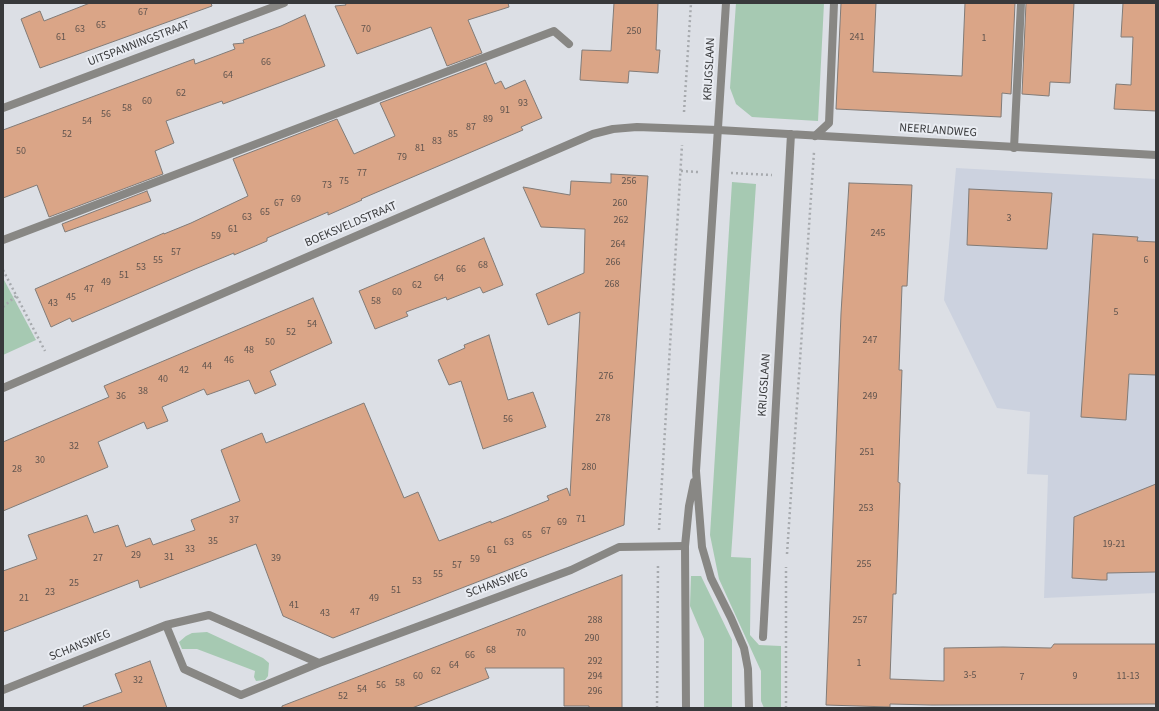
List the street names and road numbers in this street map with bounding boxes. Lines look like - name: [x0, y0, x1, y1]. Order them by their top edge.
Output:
- street label: UITSPANNINGSTRAAT: [86, 18, 192, 70]
- street label: KRIJGSLAAN: [701, 37, 719, 101]
- street label: NEERLANDWEG: [899, 121, 977, 141]
- street label: BOEKSVELDSTRAAT: [303, 199, 399, 251]
- street label: KRIJGSLAAN: [756, 353, 774, 417]
- street label: SCHANSWEG: [464, 566, 530, 602]
- street label: SCHANSWEG: [47, 627, 113, 665]

